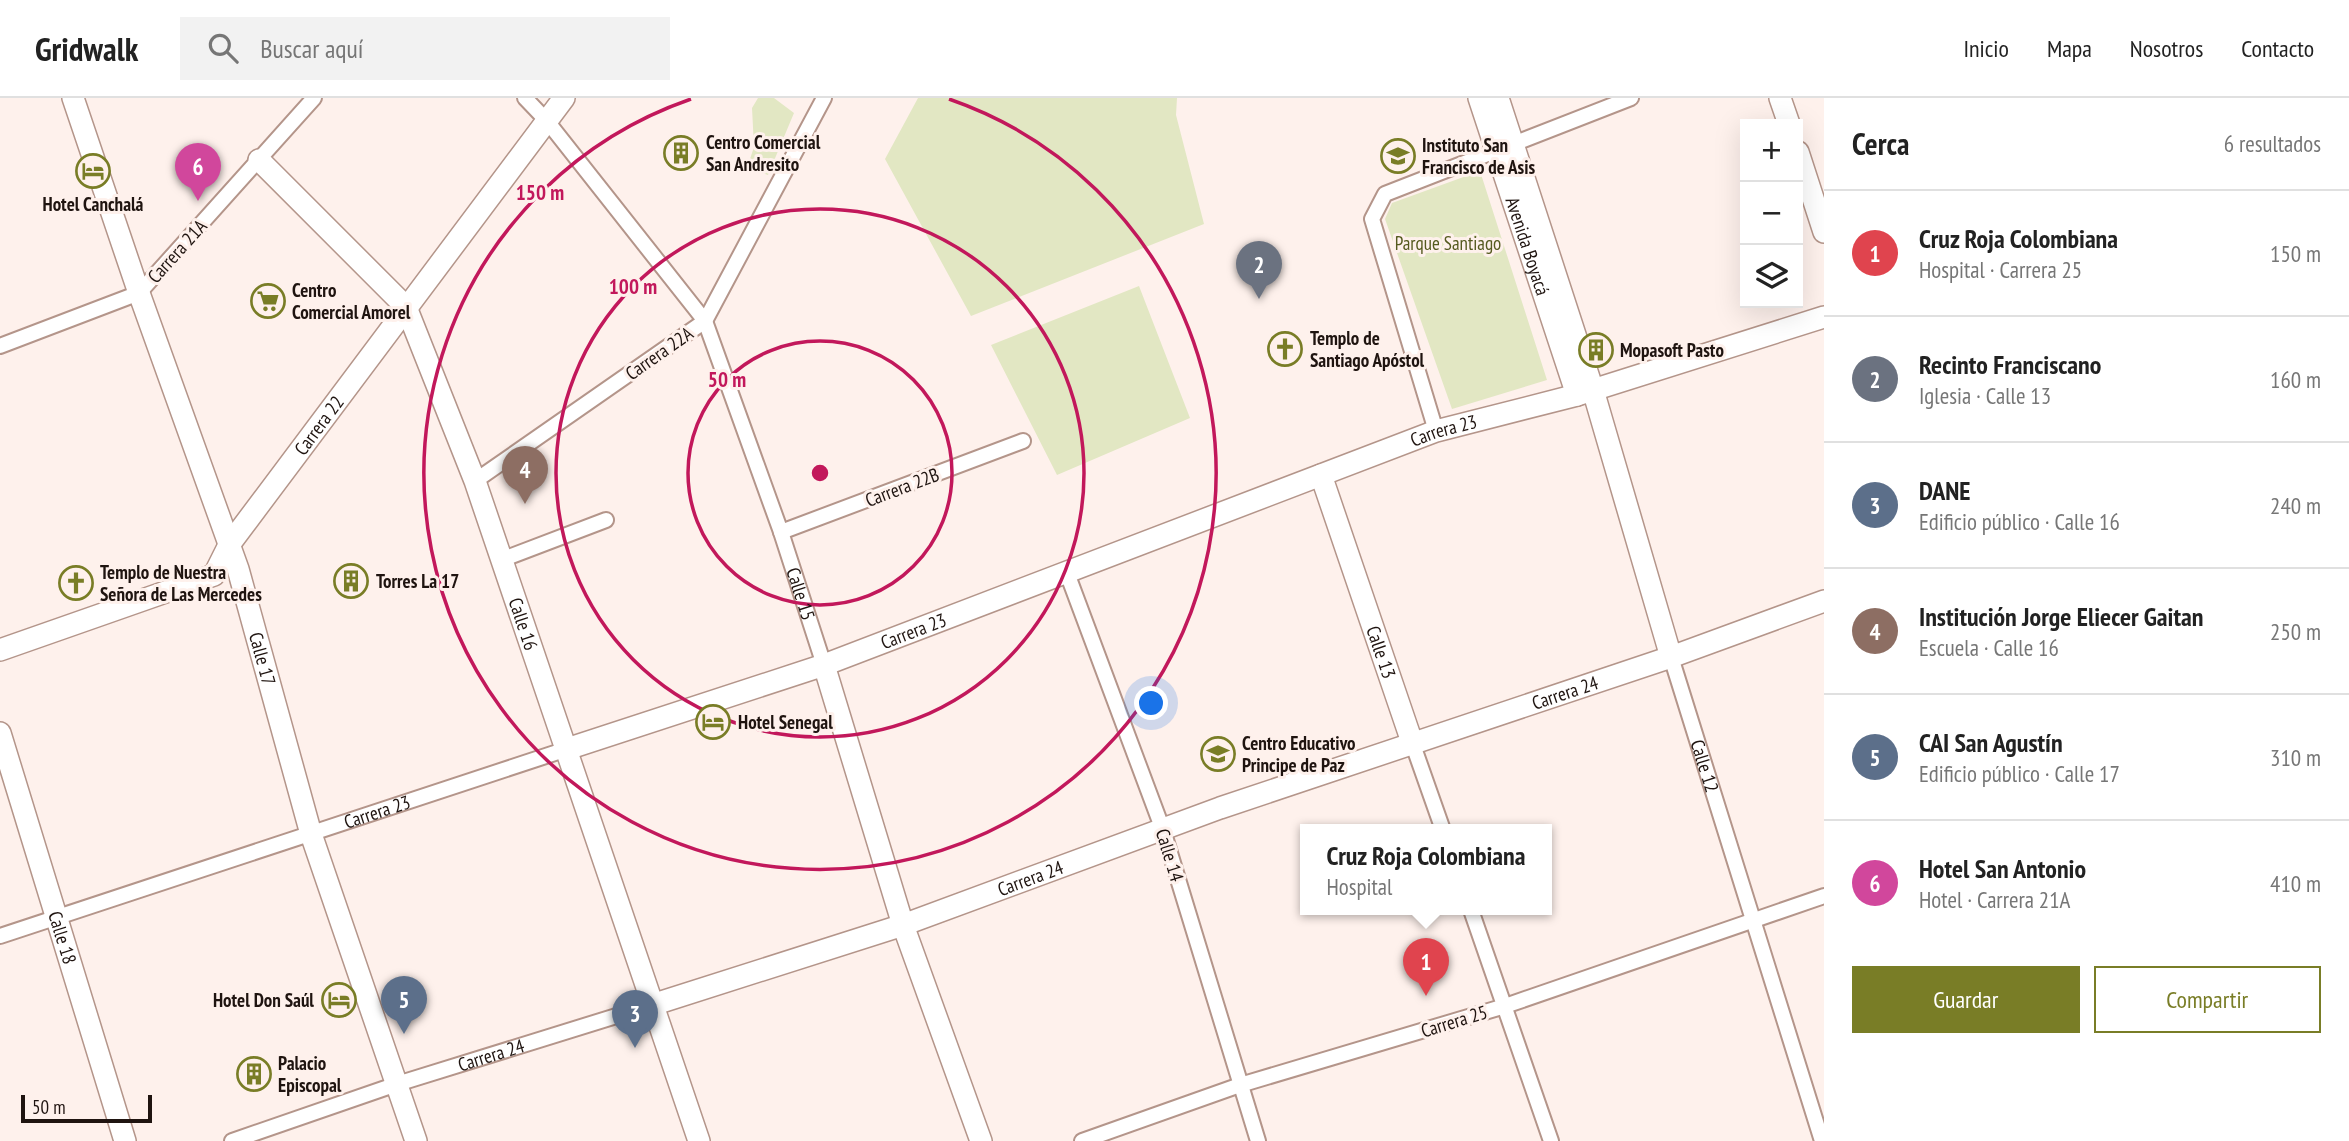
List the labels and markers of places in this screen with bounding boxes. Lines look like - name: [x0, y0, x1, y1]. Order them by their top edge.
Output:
- place label: Centro Comercial San Andresito: [706, 130, 821, 176]
- place label: Instituto San Francisco de Asis: [1422, 133, 1536, 179]
- building icon: Centro Comercial San Andresito: [662, 134, 700, 172]
- school or university icon: Instituto San Francisco de Asis: [1379, 137, 1417, 175]
- pin: 6: [175, 143, 221, 201]
- hotel icon: Hotel Canchalá: [74, 152, 112, 190]
- place label: Hotel Canchalá: [43, 192, 144, 216]
- pin: 2: [1236, 241, 1282, 299]
- place label: Centro Comercial Amorel: [292, 278, 411, 324]
- supermarket icon: Centro Comercial Amorel: [249, 282, 287, 320]
- place label: Templo de Santiago Apóstol: [1310, 326, 1425, 372]
- church icon: Templo de Santiago Apóstol: [1266, 330, 1304, 368]
- building icon: Mopasoft Pasto: [1577, 331, 1615, 369]
- place label: Mopasoft Pasto: [1620, 338, 1724, 362]
- pin: 4: [502, 446, 548, 504]
- centre of rings: [808, 461, 832, 485]
- place label: Templo de Nuestra Señora de Las Mercedes: [100, 560, 262, 606]
- building icon: Torres La 17: [332, 562, 370, 600]
- church icon: Templo de Nuestra Señora de Las Mercedes: [57, 564, 95, 602]
- place label: Torres La 17: [376, 569, 459, 593]
- hotel icon: Hotel Senegal: [694, 703, 732, 741]
- place label: Hotel Senegal: [738, 710, 833, 734]
- place label: Centro Educativo Principe de Paz: [1242, 731, 1356, 777]
- school or university icon: Centro Educativo Principe de Paz: [1199, 735, 1237, 773]
- pin: 1: [1403, 938, 1449, 996]
- pin: 5: [381, 976, 427, 1034]
- hotel icon: Hotel Don Saúl: [320, 981, 358, 1019]
- place label: Hotel Don Saúl: [213, 988, 314, 1012]
- pin: 3: [612, 990, 658, 1048]
- place label: Palacio Episcopal: [278, 1051, 342, 1097]
- building icon: Palacio Episcopal: [235, 1055, 273, 1093]

